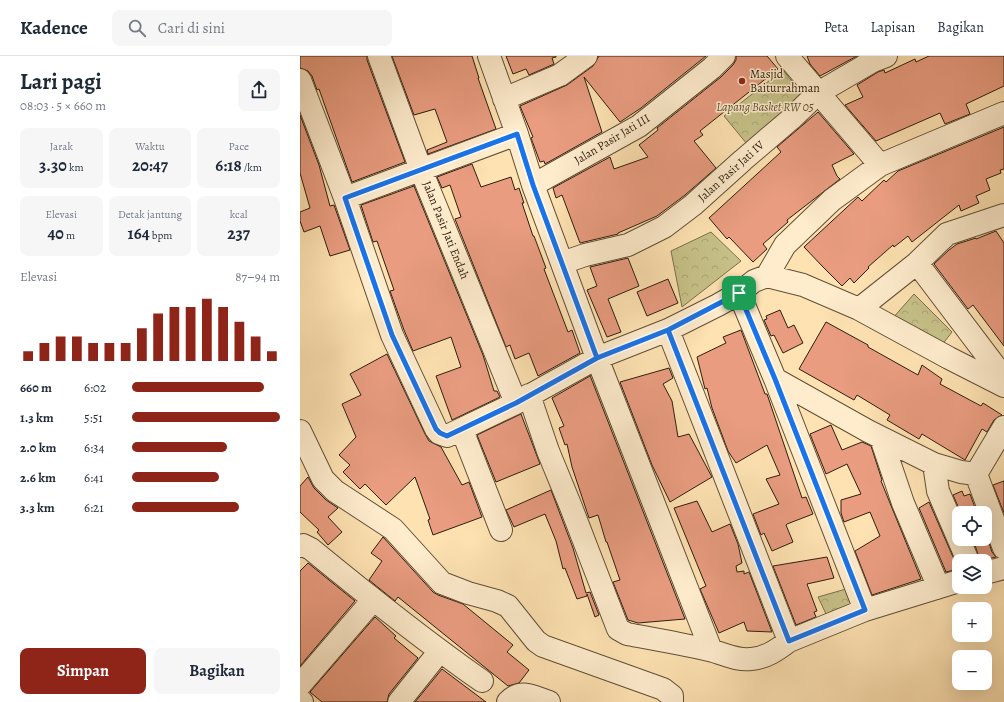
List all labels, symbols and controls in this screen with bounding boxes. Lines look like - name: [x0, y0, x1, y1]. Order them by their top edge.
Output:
- search box: [112, 10, 392, 46]
- text: Kadence: [20, 15, 88, 41]
- icon: search: [126, 17, 148, 39]
- text: Cari di sini: [158, 18, 225, 38]
- text: Peta: [824, 18, 848, 37]
- text: Lapisan: [870, 18, 915, 37]
- text: Bagikan: [937, 18, 984, 37]
- place label: Masjid Baiturrahman: [750, 66, 820, 96]
- text: Lari pagi: [20, 67, 102, 97]
- button: share: [238, 69, 280, 111]
- marker: Masjid Baiturrahman: [737, 76, 747, 86]
- text: 08:03 · 5 × 660 m: [20, 97, 106, 114]
- park label: Lapang Basket RW 05: [716, 99, 814, 115]
- street label: Jalan Pasir Jati III: [571, 110, 653, 168]
- street label: Jalan Pasir Jati IV: [694, 136, 768, 205]
- text: Jarak: [50, 139, 73, 154]
- text: Waktu: [135, 139, 165, 154]
- text: Pace: [228, 139, 249, 154]
- text: 3.30: [39, 154, 67, 177]
- text: 20:47: [132, 154, 168, 177]
- text: 6:18: [215, 154, 242, 177]
- text: km: [67, 160, 84, 175]
- text: /km: [242, 160, 262, 175]
- street label: Jalan Pasir Jati Endah: [419, 179, 473, 282]
- text: Elevasi: [46, 207, 77, 222]
- text: Detak jantung: [118, 207, 182, 222]
- text: kcal: [230, 207, 247, 222]
- text: 40: [47, 222, 64, 245]
- text: 164: [128, 222, 150, 245]
- text: 237: [227, 222, 250, 245]
- text: m: [64, 228, 75, 243]
- text: bpm: [150, 228, 172, 243]
- text: Elevasi: [20, 268, 57, 285]
- text: 87–94 m: [235, 268, 280, 285]
- pin: [722, 276, 756, 310]
- icon: arrive: [728, 282, 750, 304]
- text: 660 m: [20, 379, 52, 396]
- text: 6:02: [84, 379, 106, 396]
- text: 1.3 km: [20, 409, 54, 426]
- text: 5:51: [84, 409, 103, 426]
- text: 2.0 km: [20, 439, 56, 456]
- text: 6:34: [84, 439, 104, 456]
- text: 2.6 km: [20, 469, 56, 486]
- text: 6:41: [84, 469, 103, 486]
- text: 3.3 km: [20, 499, 55, 516]
- text: 6:21: [84, 499, 104, 516]
- map controls: [952, 506, 992, 690]
- button: locate: [952, 506, 992, 546]
- button: layers: [952, 554, 992, 594]
- button: +: [952, 602, 992, 642]
- button: Simpan: [20, 648, 146, 694]
- button: Bagikan: [154, 648, 280, 694]
- button: −: [952, 650, 992, 690]

